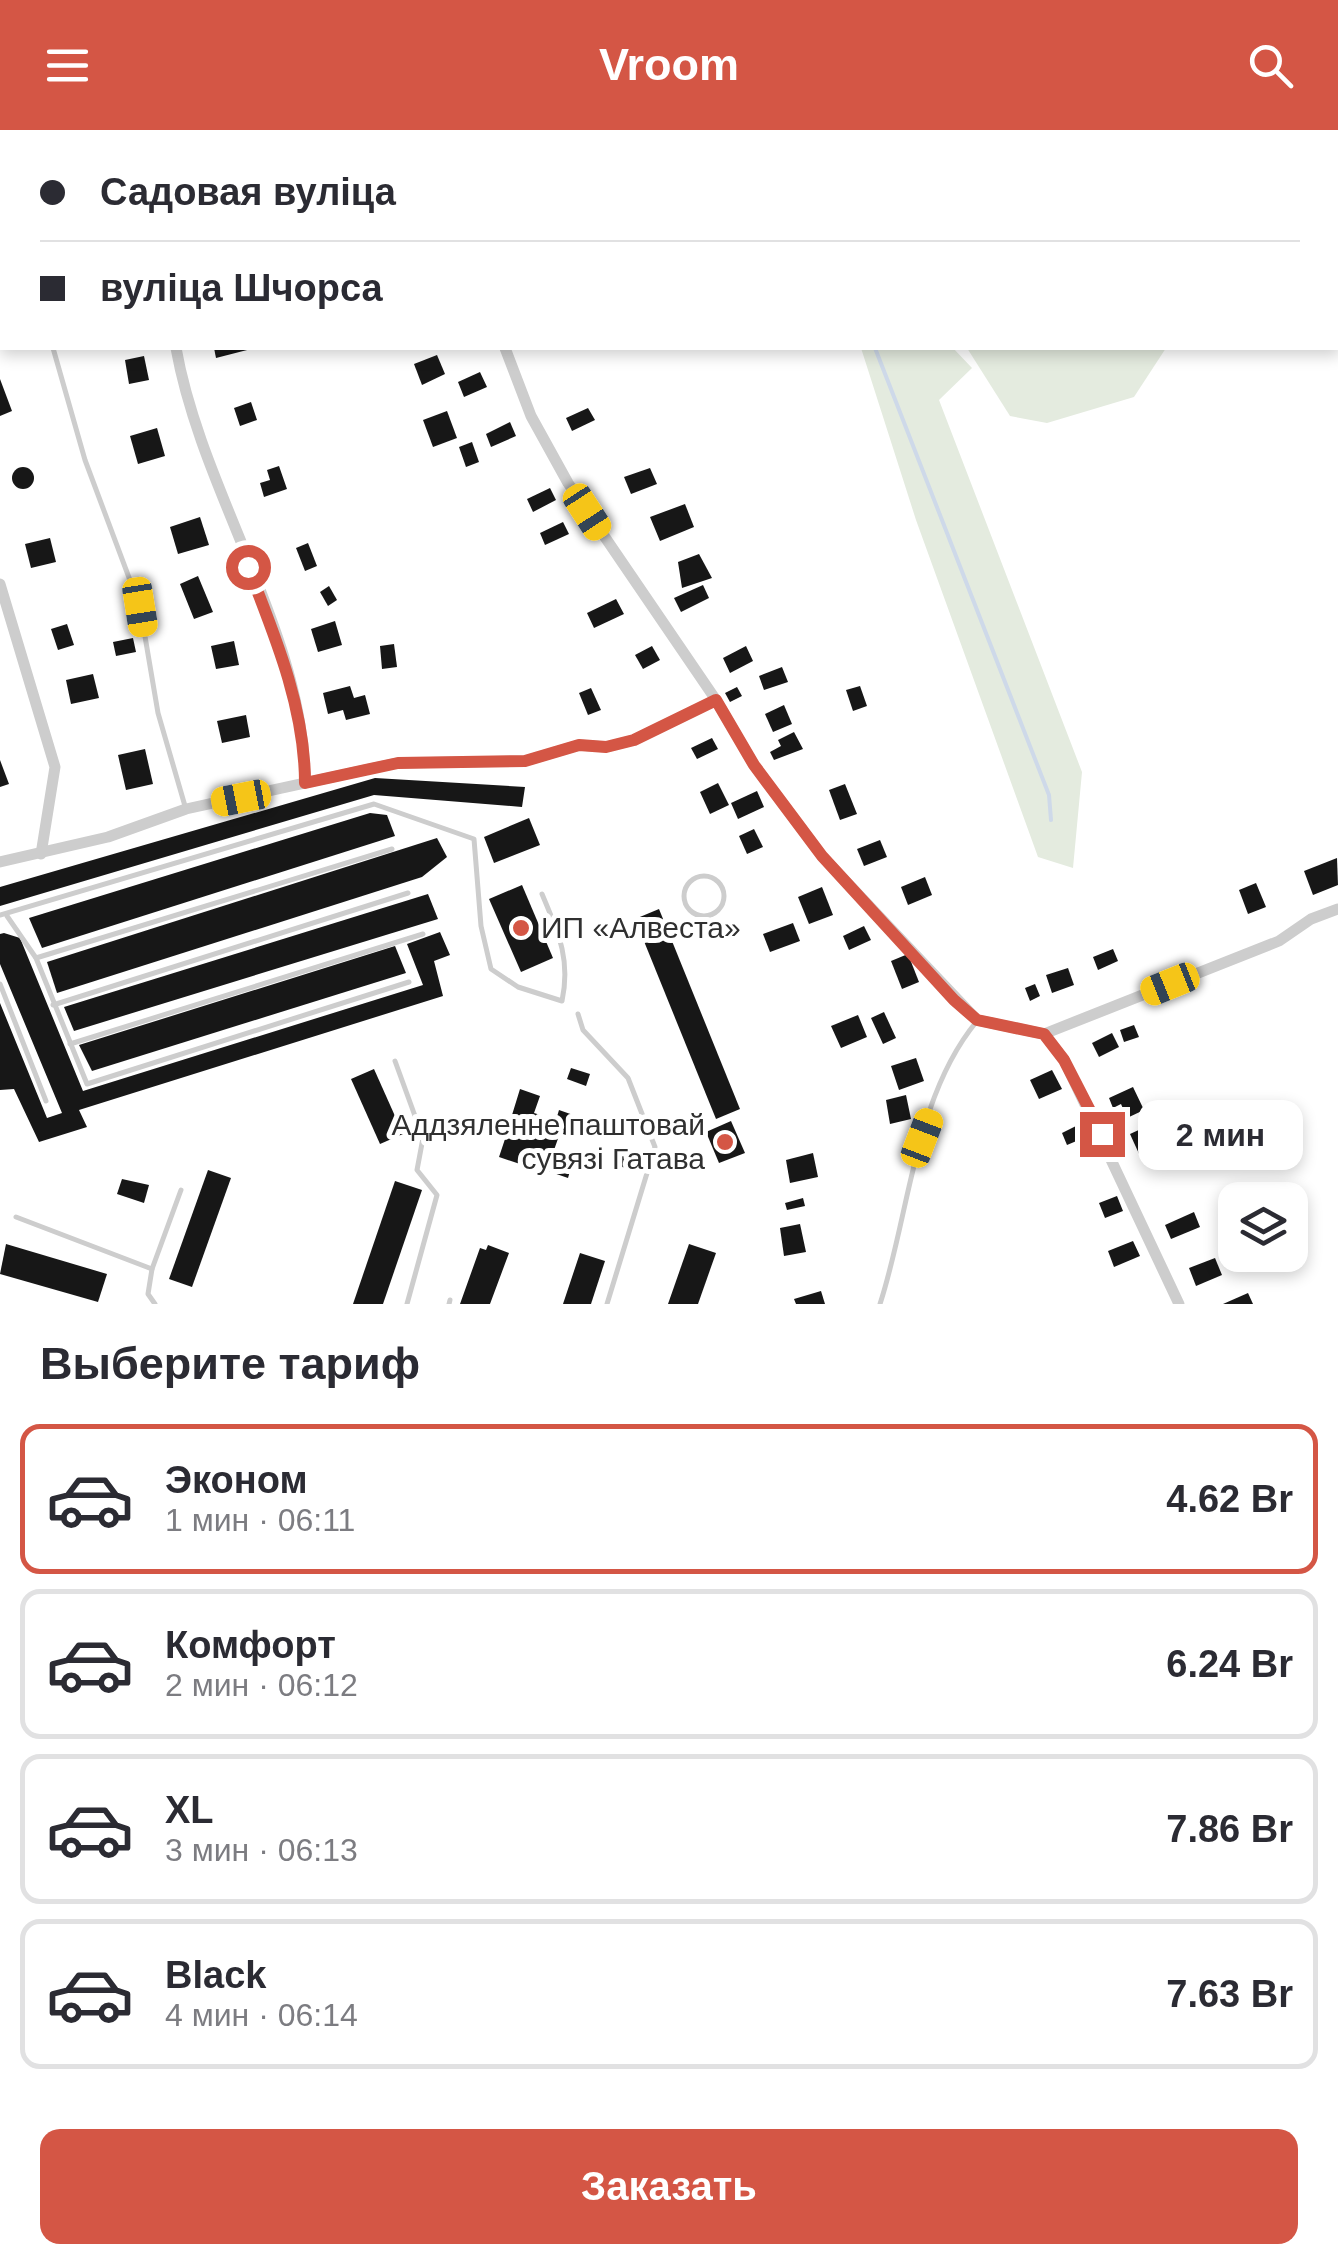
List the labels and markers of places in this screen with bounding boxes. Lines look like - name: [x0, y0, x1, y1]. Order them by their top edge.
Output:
- place label: ИП «Алвеста»: [541, 911, 741, 944]
- marker: ИП «Алвеста»: [510, 917, 532, 939]
- place label: Аддзяленне паштовай сувязі Гатава: [392, 1108, 705, 1175]
- marker: Аддзяленне паштовай сувязі Гатава: [714, 1131, 736, 1153]

